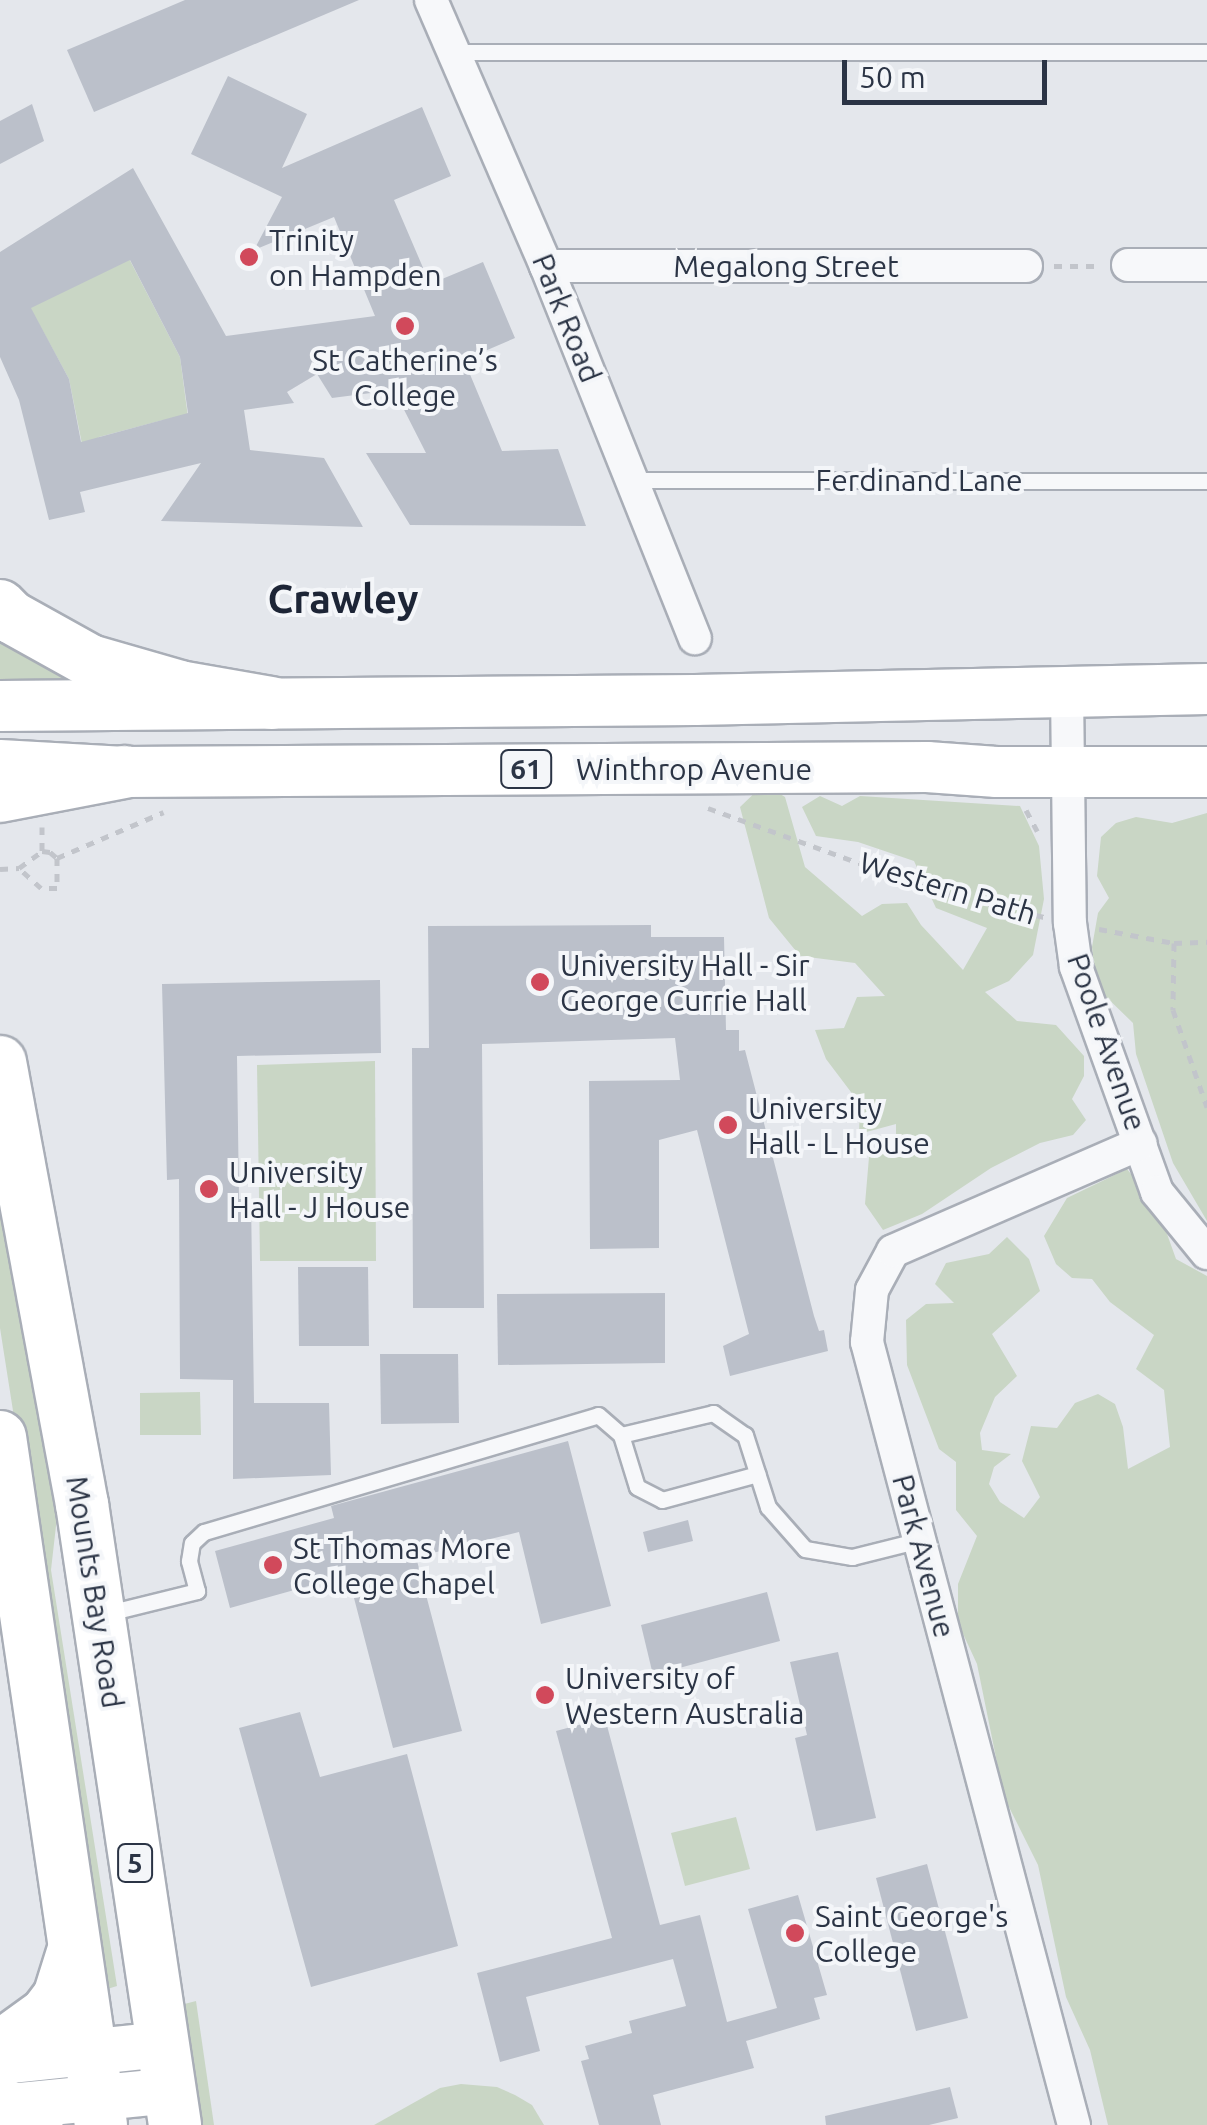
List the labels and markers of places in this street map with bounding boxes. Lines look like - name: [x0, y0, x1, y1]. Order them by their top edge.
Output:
- place label: Trinity on Hampden: [269, 222, 442, 292]
- marker: Trinity on Hampden: [238, 246, 260, 268]
- marker: St Catherine’s College: [394, 315, 416, 337]
- place label: St Catherine’s College: [312, 342, 498, 412]
- place label: University Hall - Sir George Currie Hall: [560, 947, 810, 1018]
- marker: University Hall - Sir George Currie Hall: [529, 971, 551, 993]
- place label: University Hall - L House: [748, 1090, 930, 1160]
- marker: University Hall - L House: [717, 1114, 739, 1136]
- place label: University Hall - J House: [229, 1154, 410, 1224]
- marker: University Hall - J House: [198, 1178, 220, 1200]
- place label: St Thomas More College Chapel: [293, 1530, 511, 1600]
- marker: St Thomas More College Chapel: [262, 1554, 284, 1576]
- place label: University of Western Australia: [565, 1660, 804, 1730]
- marker: University of Western Australia: [534, 1684, 556, 1706]
- place label: Saint George's College: [815, 1898, 1008, 1968]
- marker: Saint George's College: [784, 1922, 806, 1944]

